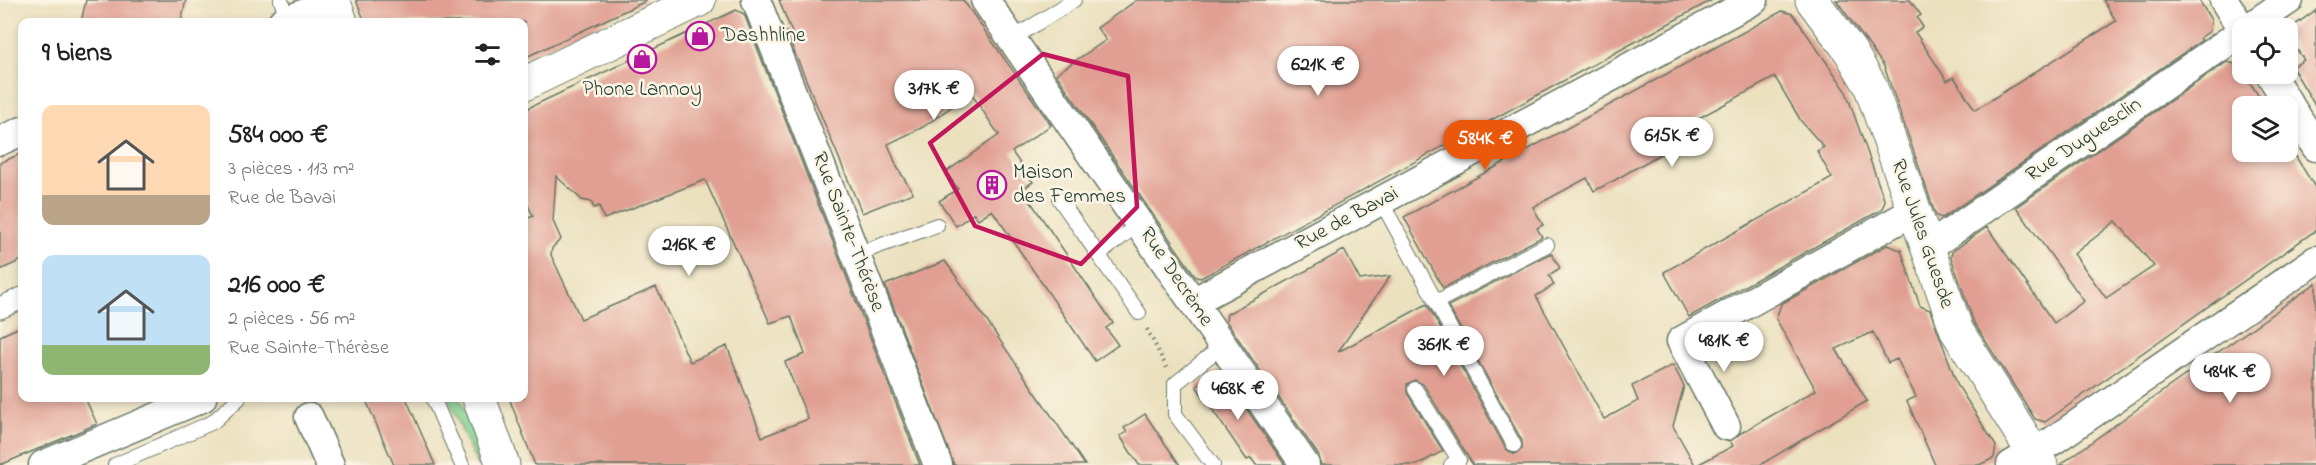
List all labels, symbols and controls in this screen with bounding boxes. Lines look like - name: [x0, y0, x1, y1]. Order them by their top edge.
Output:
- map controls: [2232, 18, 2298, 162]
- button: locate: [2232, 18, 2298, 84]
- shop icon: Dashhline: [684, 20, 716, 52]
- place label: Dashhline: [720, 21, 806, 51]
- text: 9 biens: [42, 35, 112, 73]
- icon: filters: [471, 38, 504, 71]
- shop icon: Phone Lannoy: [626, 43, 658, 75]
- pin: 621K €: [1269, 46, 1367, 97]
- text: 621K €: [1291, 51, 1345, 80]
- pin: 317K €: [885, 70, 983, 121]
- place label: Phone Lannoy: [582, 75, 702, 107]
- text: 317K €: [908, 75, 960, 104]
- street label: Rue Duguesclin: [2020, 90, 2149, 192]
- button: layers: [2232, 96, 2298, 162]
- text: 584 000 €: [228, 117, 328, 155]
- pin: 615K €: [1623, 117, 1721, 168]
- pin: 584K €: [1436, 120, 1534, 171]
- text: 615K €: [1644, 122, 1700, 151]
- text: 584K €: [1457, 125, 1513, 154]
- icon: home: [90, 129, 162, 201]
- street label: Rue Sainte-Thérèse: [804, 148, 892, 317]
- text: 3 pièces · 113 m²: [228, 155, 354, 184]
- street label: Rue Jules Guesde: [1882, 155, 1962, 313]
- place label: Maison des Femmes: [1013, 158, 1126, 212]
- building icon: Maison des Femmes: [976, 169, 1008, 201]
- street label: Rue de Bavai: [1290, 179, 1404, 259]
- text: Rue de Bavai: [228, 184, 336, 213]
- street label: Rue Decrème: [1132, 221, 1221, 333]
- pin: 216K €: [640, 226, 738, 277]
- text: 216K €: [662, 231, 716, 260]
- text: 216 000 €: [228, 267, 325, 305]
- icon: home: [90, 279, 162, 351]
- text: 2 pièces · 56 m²: [228, 305, 355, 334]
- pin: 481K €: [1675, 322, 1773, 373]
- pin: 361K €: [1395, 326, 1493, 377]
- text: 481K €: [1699, 327, 1749, 356]
- text: 361K €: [1418, 331, 1470, 360]
- text: Rue Sainte-Thérèse: [228, 334, 389, 363]
- pin: 484K €: [2181, 353, 2279, 404]
- text: 484K €: [2204, 358, 2256, 387]
- pin: 468K €: [1189, 370, 1287, 421]
- text: 468K €: [1211, 375, 1265, 404]

